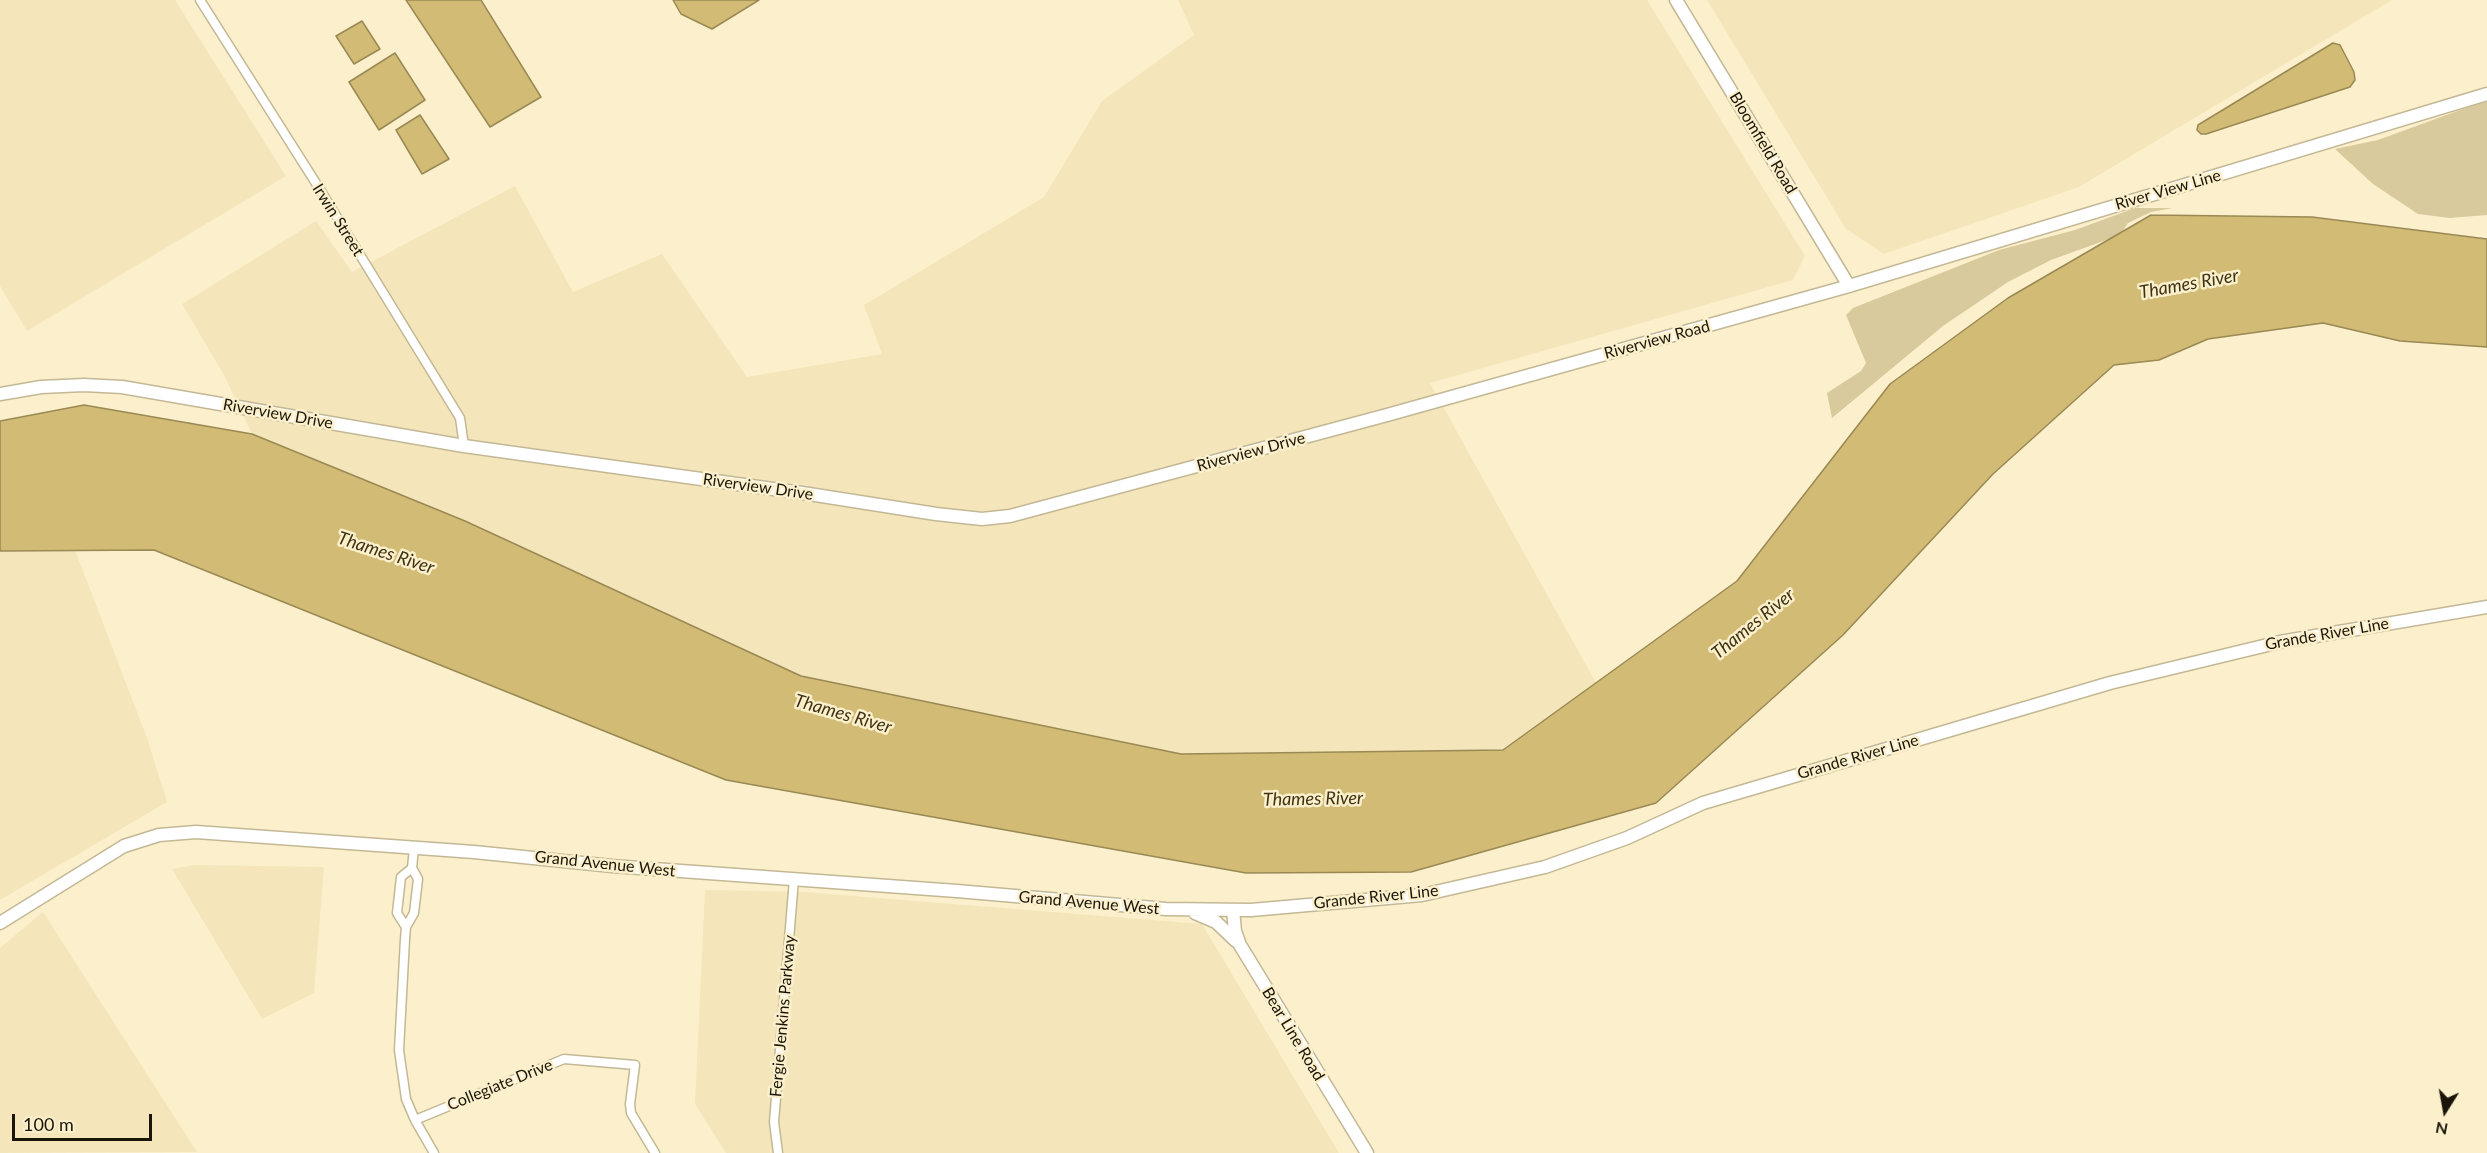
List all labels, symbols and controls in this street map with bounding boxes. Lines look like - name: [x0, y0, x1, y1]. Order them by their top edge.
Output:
- street label: Bloomfield Road: [1725, 89, 1801, 197]
- street label: River View Line: [2113, 166, 2223, 214]
- street label: Irwin Street: [308, 180, 368, 260]
- water label: Thames River: [2138, 265, 2240, 303]
- street label: Riverview Road: [1602, 317, 1712, 363]
- street label: Riverview Drive: [222, 395, 334, 433]
- street label: Riverview Drive: [1195, 428, 1307, 476]
- street label: Riverview Drive: [702, 470, 814, 504]
- water label: Thames River: [335, 527, 437, 579]
- water label: Thames River: [1707, 584, 1799, 664]
- street label: Grande River Line: [2264, 614, 2390, 654]
- water label: Thames River: [792, 690, 894, 738]
- street label: Grande River Line: [1795, 731, 1921, 783]
- water label: Thames River: [1263, 787, 1363, 811]
- street label: Grand Avenue West: [534, 847, 676, 881]
- street label: Grande River Line: [1313, 881, 1439, 913]
- street label: Grand Avenue West: [1018, 887, 1160, 919]
- street label: Fergie Jenkins Parkway: [766, 934, 800, 1098]
- street label: Bear Line Road: [1258, 984, 1328, 1084]
- street label: Collegiate Drive: [444, 1055, 556, 1115]
- north arrow: [2415, 1081, 2475, 1141]
- scale bar: [15, 1102, 154, 1140]
- text: 100 m: [23, 1113, 74, 1135]
- text: N: [2434, 1119, 2449, 1140]

